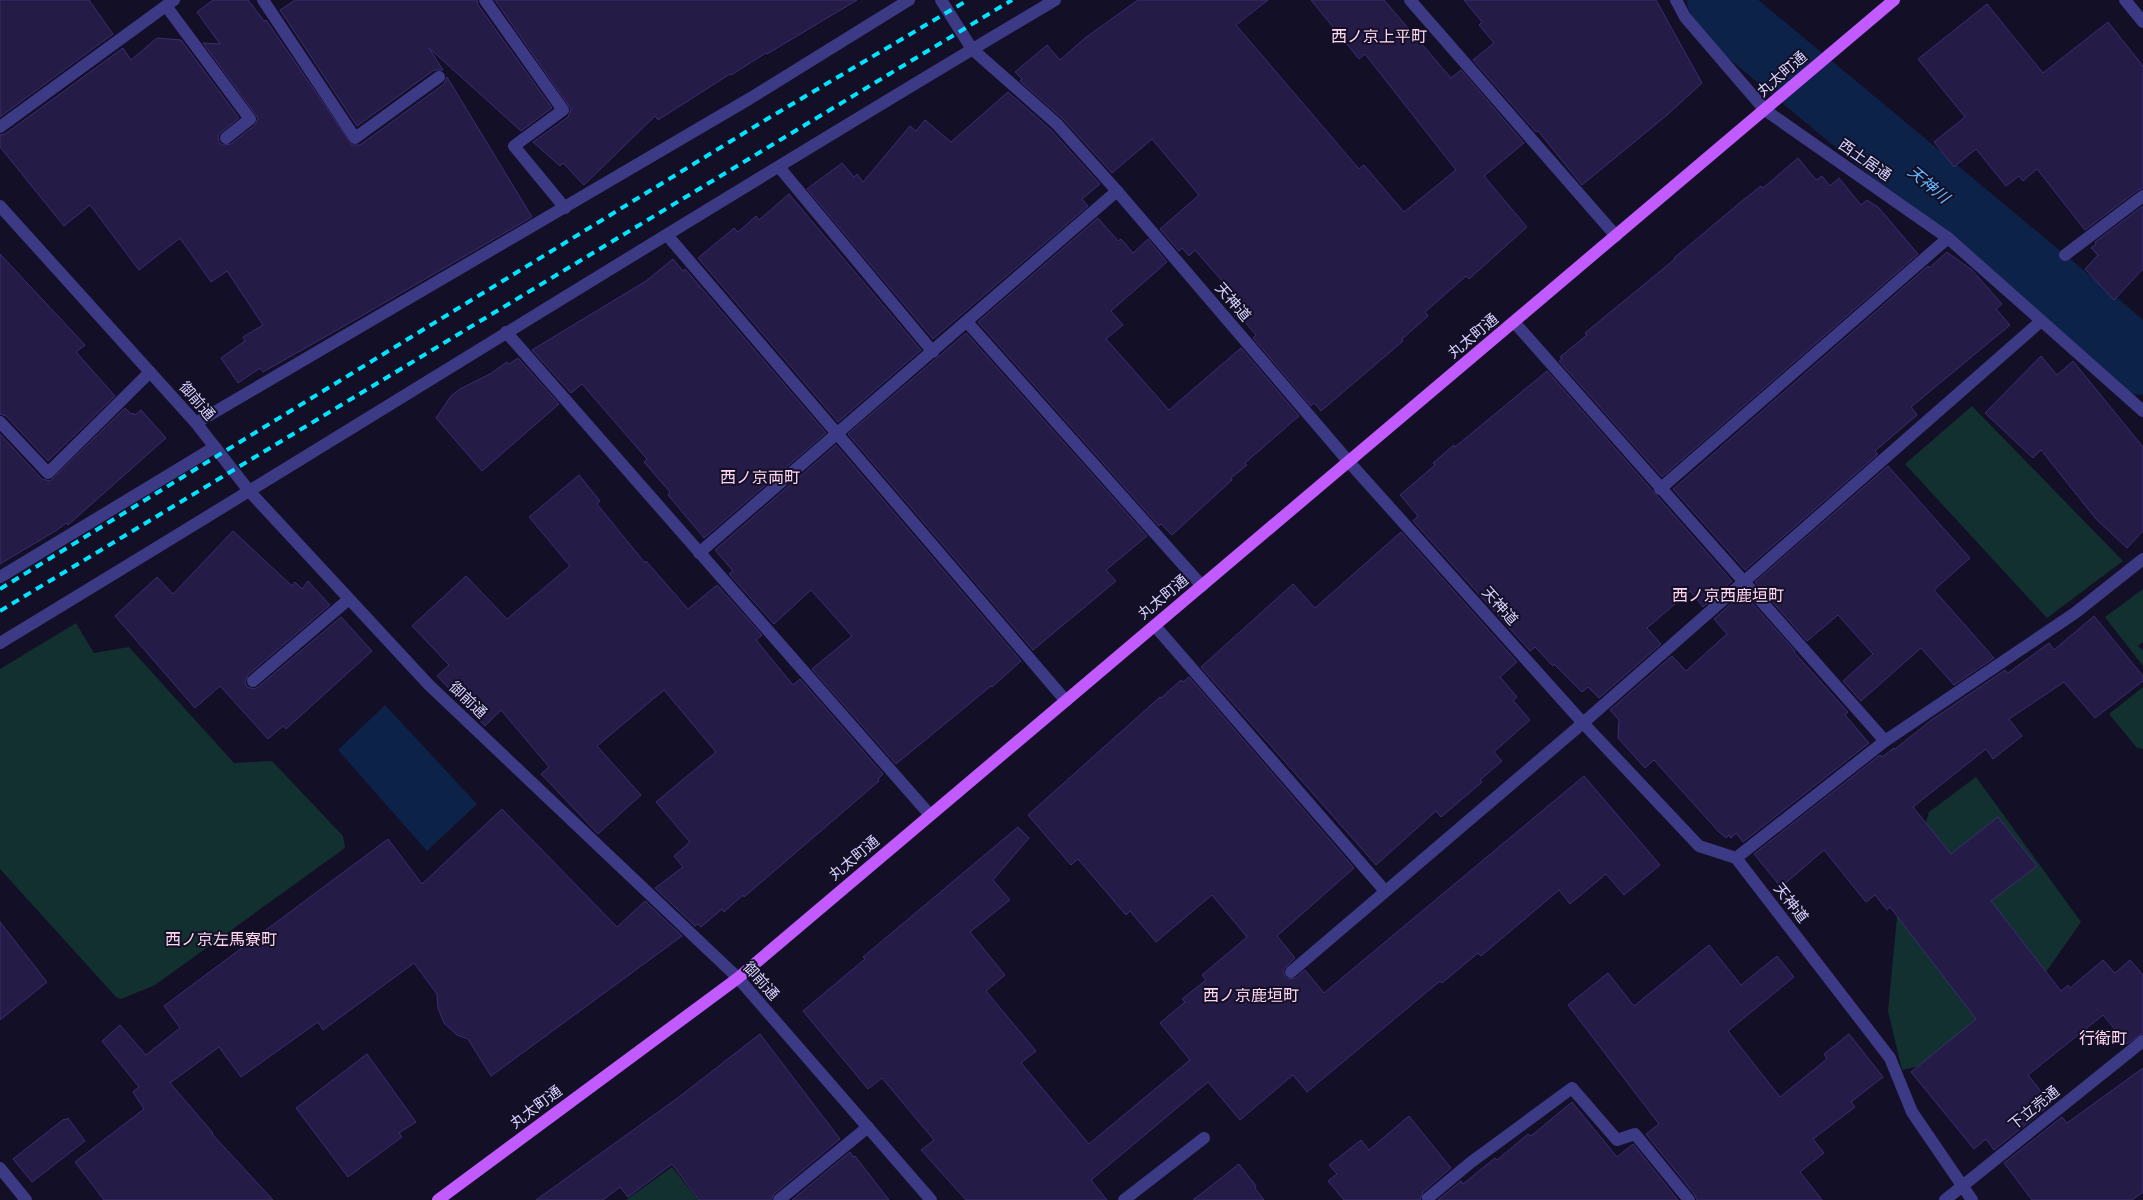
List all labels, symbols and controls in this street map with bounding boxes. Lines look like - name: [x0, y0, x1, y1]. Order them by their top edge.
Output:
- district label: 西ノ京上平町: [1331, 27, 1427, 46]
- street label: 丸太町通: [1753, 48, 1811, 100]
- street label: 西土居通: [1835, 135, 1895, 185]
- water label: 天神川: [1904, 162, 1955, 208]
- street label: 天神道: [1211, 279, 1255, 325]
- street label: 丸太町通: [1444, 310, 1502, 362]
- street label: 御前通: [175, 378, 219, 424]
- district label: 西ノ京両町: [720, 468, 800, 487]
- street label: 丸太町通: [1134, 571, 1192, 623]
- street label: 天神道: [1478, 583, 1522, 629]
- district label: 西ノ京西鹿垣町: [1672, 586, 1784, 605]
- street label: 御前通: [446, 678, 490, 722]
- street label: 丸太町通: [825, 832, 883, 884]
- street label: 天神道: [1770, 880, 1812, 926]
- district label: 西ノ京左馬寮町: [165, 930, 277, 949]
- street label: 御前通: [739, 958, 783, 1004]
- district label: 西ノ京鹿垣町: [1203, 986, 1299, 1005]
- district label: 行衛町: [2079, 1029, 2127, 1048]
- street label: 丸太町通: [507, 1082, 565, 1132]
- street label: 下立売通: [2005, 1082, 2063, 1134]

